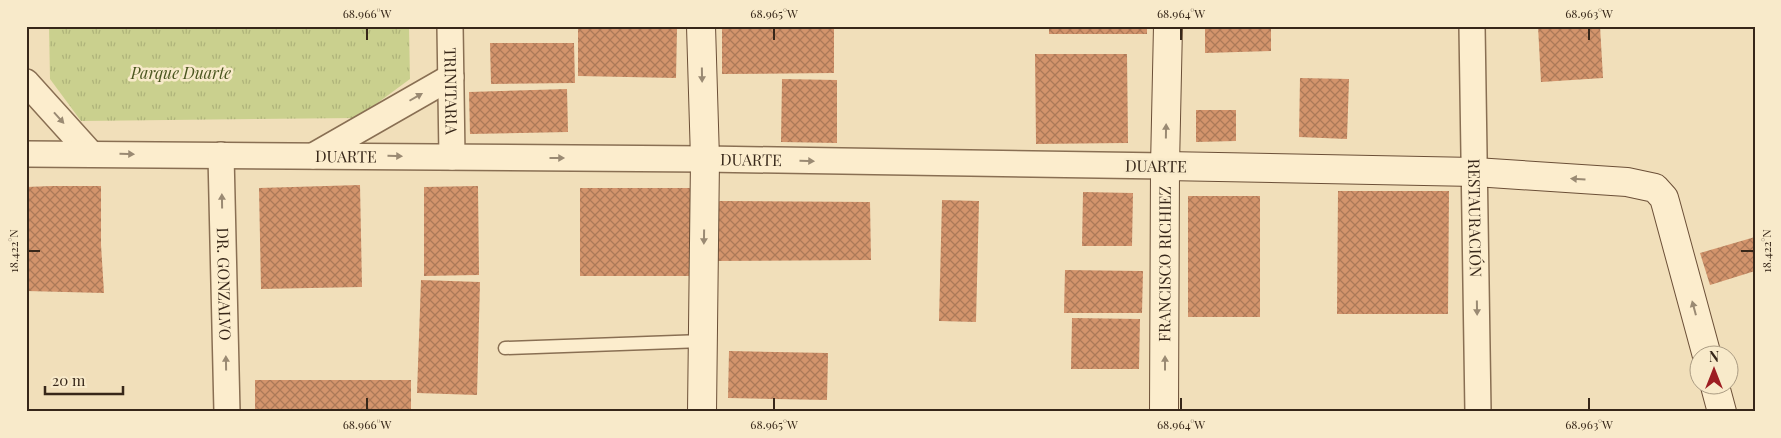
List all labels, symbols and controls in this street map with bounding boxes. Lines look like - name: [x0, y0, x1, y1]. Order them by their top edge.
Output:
- text: 68.966°W: [343, 5, 391, 21]
- text: 68.965°W: [750, 5, 798, 21]
- text: 68.964°W: [1157, 5, 1205, 21]
- text: 68.963°W: [1565, 5, 1613, 21]
- street label: TRINITARIA: [440, 47, 463, 136]
- park label: Parque Duarte: [130, 62, 231, 83]
- one-way arrow: [699, 67, 707, 83]
- one-way arrow: [409, 92, 423, 101]
- one-way arrow: [53, 111, 65, 123]
- one-way arrow: [1162, 122, 1170, 138]
- street label: DUARTE: [315, 145, 377, 167]
- street label: DUARTE: [720, 148, 782, 170]
- one-way arrow: [120, 150, 136, 158]
- one-way arrow: [387, 152, 403, 160]
- one-way arrow: [550, 154, 566, 162]
- street label: DUARTE: [1125, 154, 1187, 177]
- one-way arrow: [800, 157, 816, 165]
- street label: RESTAURACIÓN: [1464, 159, 1487, 277]
- one-way arrow: [1570, 174, 1586, 182]
- street label: FRANCISCO RICHIEZ: [1153, 186, 1175, 342]
- one-way arrow: [218, 192, 226, 208]
- street label: DR. GONZALVO: [213, 227, 236, 341]
- text: 18.422°N: [5, 229, 21, 273]
- text: 18.422°N: [1758, 229, 1774, 273]
- one-way arrow: [700, 230, 708, 246]
- one-way arrow: [1473, 300, 1481, 316]
- one-way arrow: [1690, 301, 1698, 316]
- north arrow: [1688, 346, 1738, 396]
- text: N: [1709, 347, 1719, 366]
- one-way arrow: [222, 355, 230, 371]
- one-way arrow: [1161, 355, 1169, 371]
- scale bar: [45, 363, 122, 395]
- text: 20 m: [52, 370, 86, 390]
- text: 68.966°W: [343, 416, 391, 432]
- text: 68.965°W: [750, 416, 798, 432]
- text: 68.964°W: [1157, 416, 1205, 432]
- text: 68.963°W: [1565, 416, 1613, 432]

